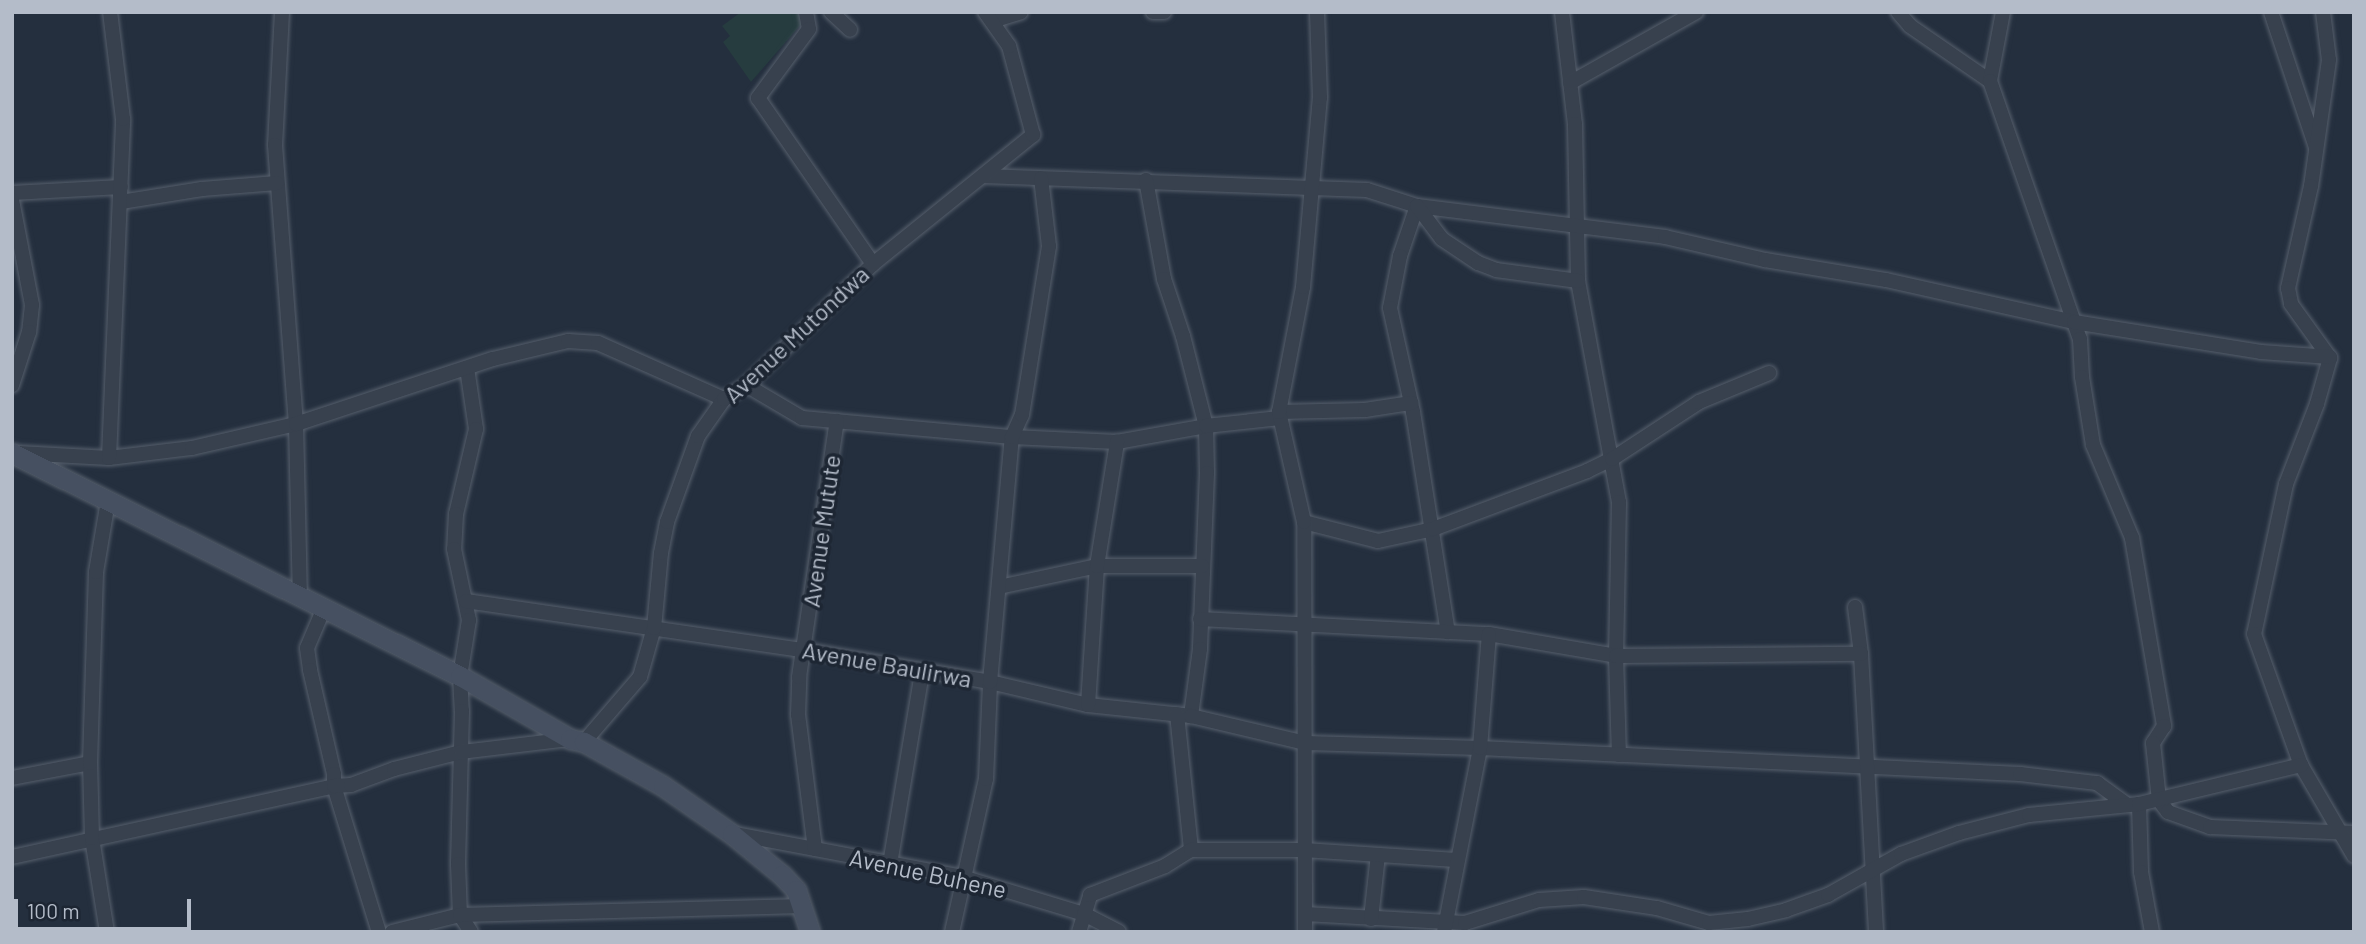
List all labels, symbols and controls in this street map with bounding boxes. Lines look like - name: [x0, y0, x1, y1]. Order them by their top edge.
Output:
- street label: Avenue Mutondwa: [718, 259, 874, 409]
- street label: Avenue Mutute: [796, 453, 846, 609]
- street label: Avenue Baulirwa: [800, 635, 974, 693]
- street label: Avenue Buhene: [847, 842, 1009, 904]
- scale bar: [18, 884, 194, 928]
- text: 100 m: [27, 898, 80, 923]

